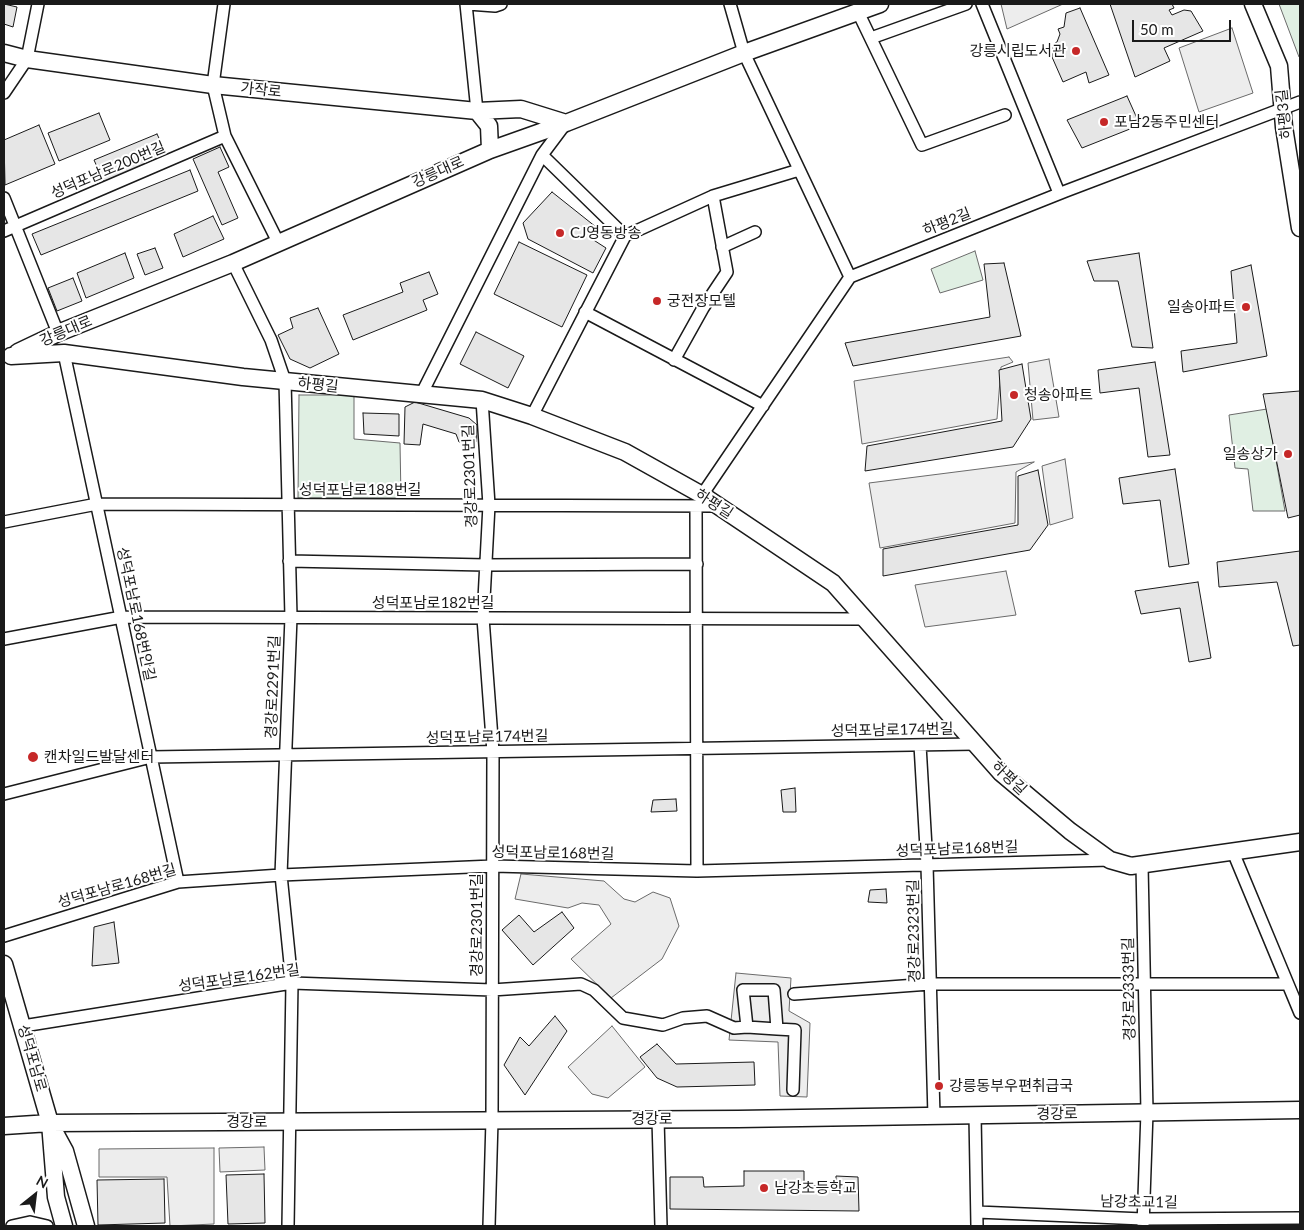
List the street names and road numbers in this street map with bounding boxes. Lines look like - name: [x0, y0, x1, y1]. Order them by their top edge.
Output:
- street label: 가작로: [239, 79, 283, 101]
- street label: 하평3길: [1272, 88, 1296, 140]
- street label: 성덕포남로200번길: [48, 138, 168, 202]
- street label: 강릉대로: [409, 153, 467, 191]
- street label: 하평2길: [920, 204, 974, 240]
- street label: 강릉대로: [37, 312, 95, 350]
- street label: 하평길: [296, 374, 340, 396]
- street label: 경강로2301번길: [459, 424, 481, 528]
- street label: 성덕포남로188번길: [299, 481, 421, 499]
- street label: 하평길: [692, 485, 736, 523]
- street label: 성덕포남로168번안길: [113, 545, 159, 683]
- street label: 성덕포남로182번길: [372, 594, 494, 612]
- street label: 경강로2291번길: [262, 635, 284, 739]
- street label: 성덕포남로174번길: [831, 720, 953, 740]
- street label: 성덕포남로174번길: [426, 727, 548, 747]
- street label: 하평길: [988, 757, 1030, 799]
- street label: 성덕포남로168번길: [895, 838, 1019, 860]
- street label: 성덕포남로168번길: [492, 843, 614, 863]
- street label: 성덕포남로168번길: [56, 860, 178, 912]
- street label: 경강로2301번길: [468, 873, 486, 977]
- street label: 경강로2323번길: [904, 879, 924, 983]
- street label: 경강로2333번길: [1119, 937, 1139, 1041]
- street label: 성덕포남로162번길: [177, 961, 301, 995]
- street label: 성덕포남로: [14, 1022, 50, 1094]
- street label: 경강로: [1036, 1105, 1078, 1123]
- street label: 경강로: [631, 1110, 673, 1128]
- street label: 경강로: [226, 1113, 268, 1131]
- street label: 남강초교1길: [1100, 1192, 1178, 1212]

